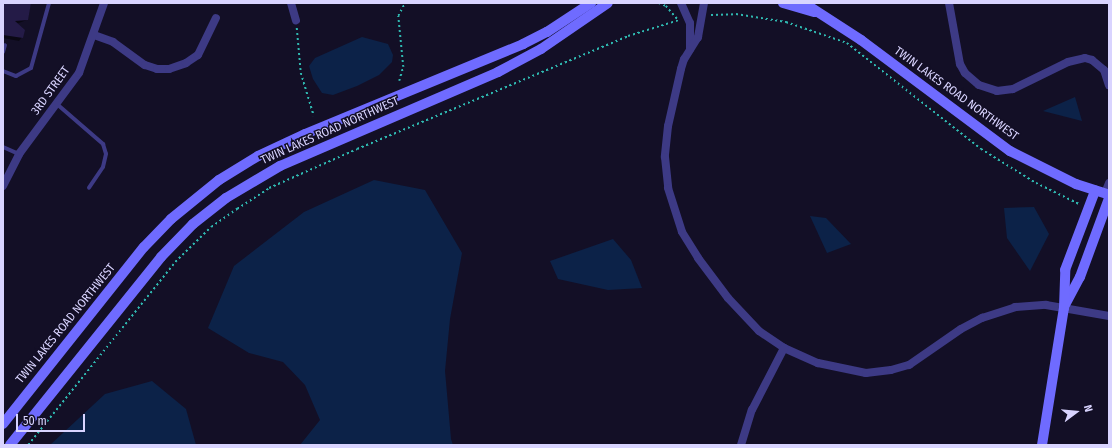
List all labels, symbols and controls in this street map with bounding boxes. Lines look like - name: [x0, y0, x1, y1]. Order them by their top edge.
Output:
- street label: TWIN LAKES ROAD NORTHWEST: [891, 44, 1021, 144]
- street label: 3RD STREET: [29, 64, 73, 118]
- street label: TWIN LAKES ROAD NORTHWEST: [259, 94, 401, 168]
- street label: TWIN LAKES ROAD NORTHWEST: [13, 261, 119, 387]
- north arrow: [1056, 392, 1096, 432]
- text: N: [1081, 404, 1095, 414]
- scale bar: [18, 406, 87, 432]
- text: 50 m: [23, 414, 47, 428]

